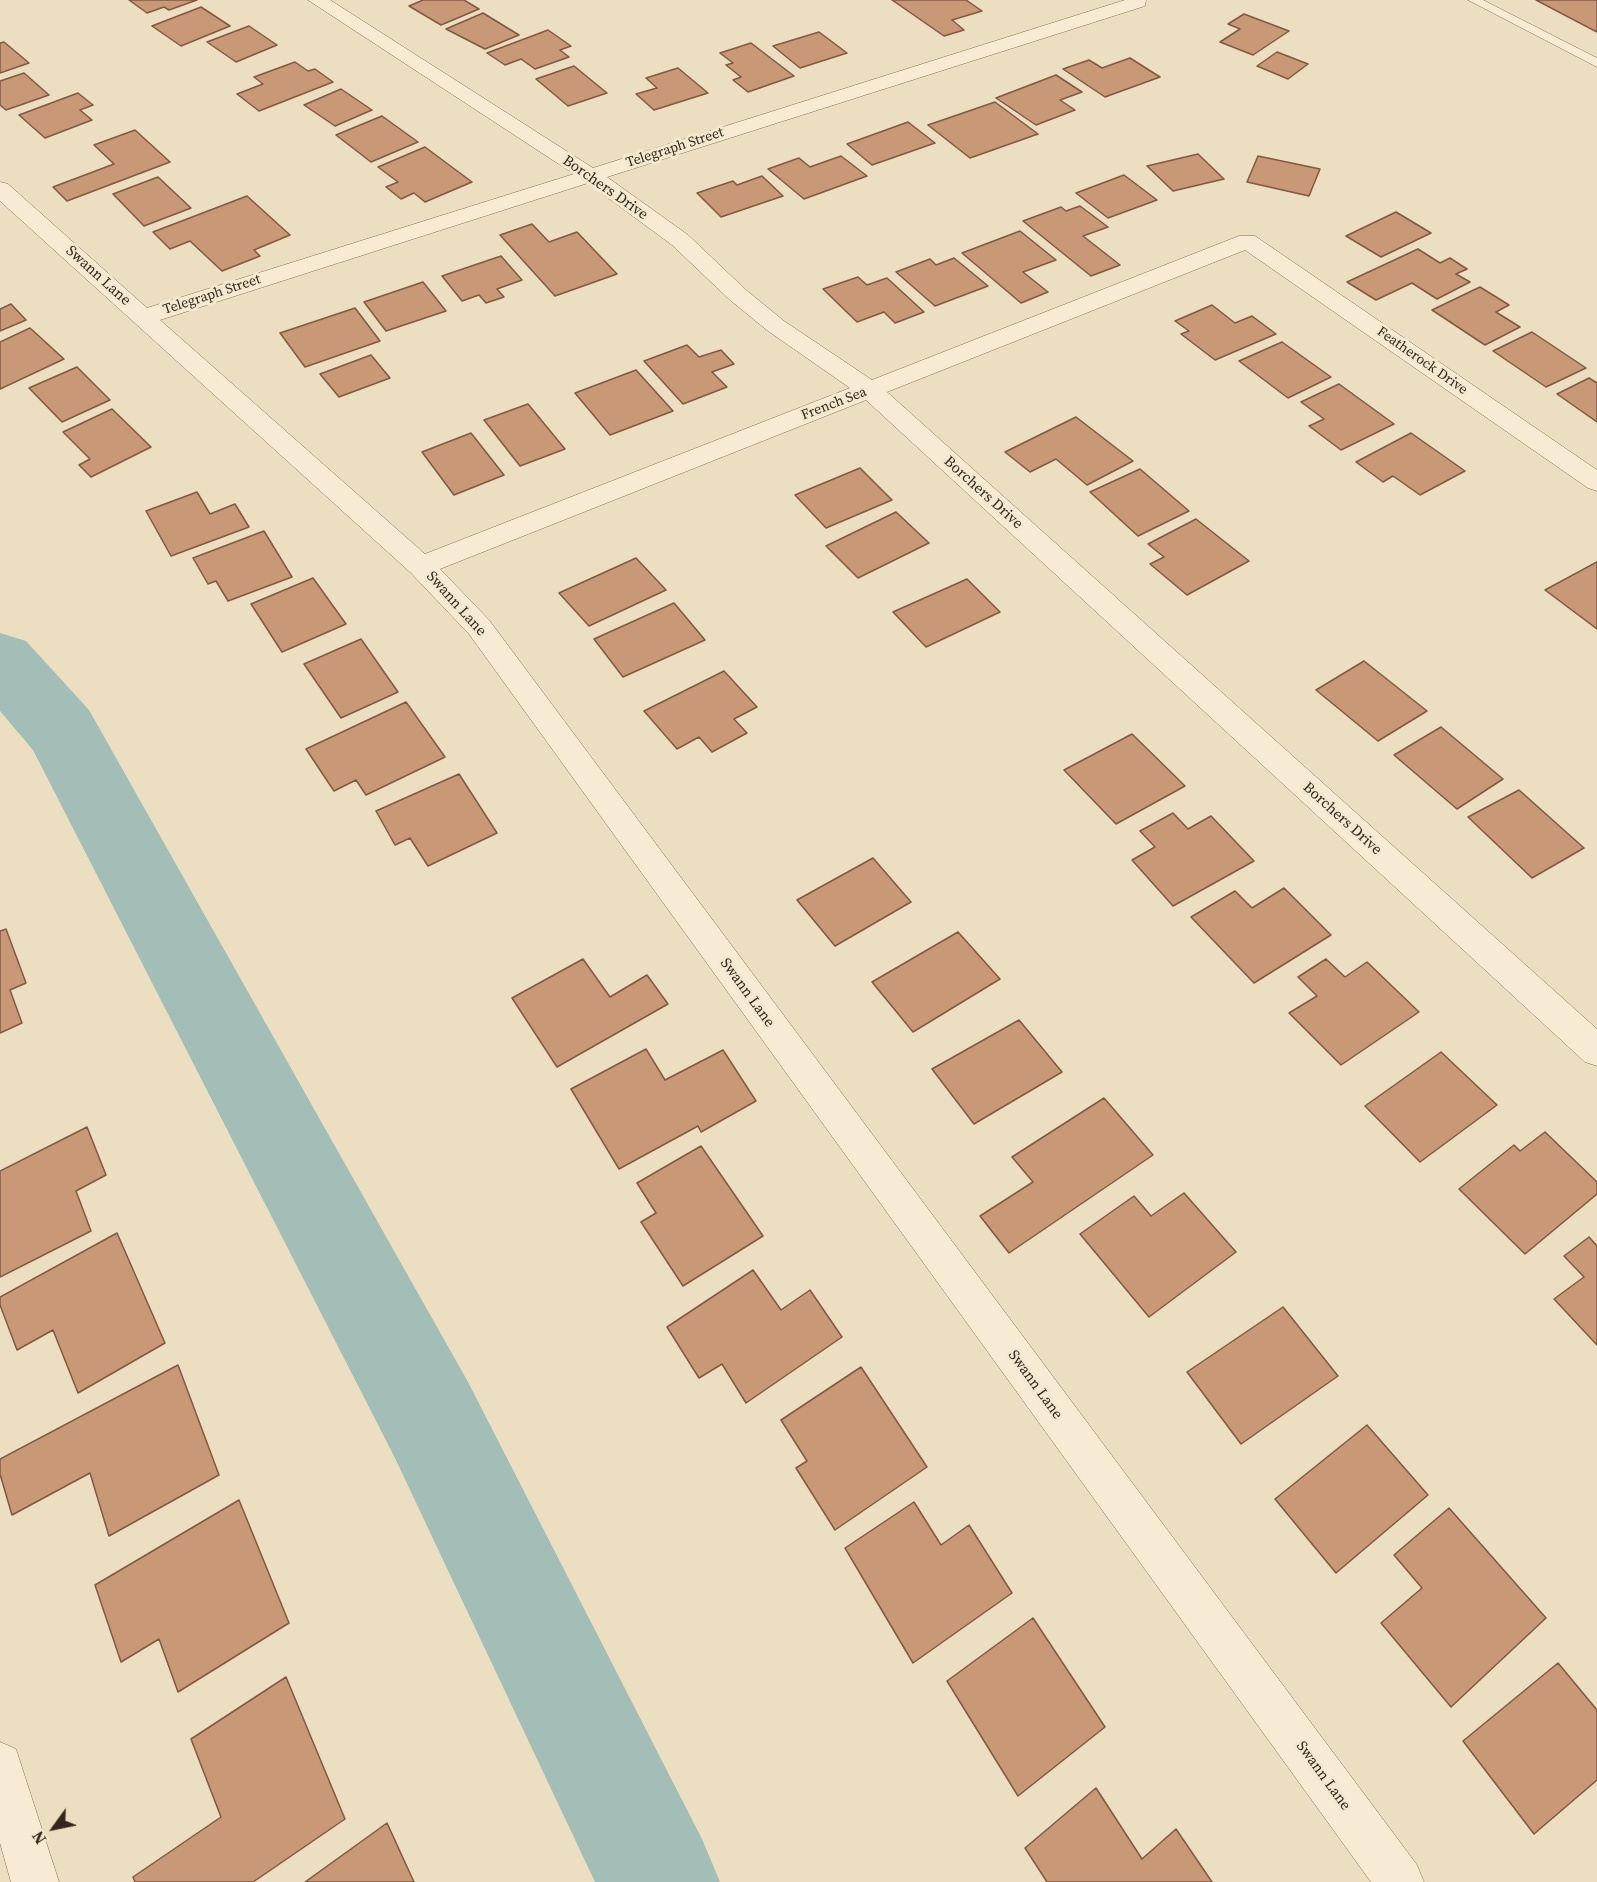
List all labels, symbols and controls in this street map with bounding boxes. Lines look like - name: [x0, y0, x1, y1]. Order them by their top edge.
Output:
- street label: Telegraph Street: [624, 124, 726, 172]
- street label: Borchers Drive: [559, 152, 651, 224]
- street label: Swann Lane: [62, 242, 134, 310]
- street label: Telegraph Street: [161, 271, 263, 319]
- street label: Featherock Drive: [1374, 324, 1470, 398]
- street label: French Sea: [799, 384, 869, 424]
- street label: Borchers Drive: [940, 453, 1026, 533]
- street label: Swann Lane: [422, 568, 490, 640]
- street label: Borchers Drive: [1299, 779, 1385, 859]
- street label: Swann Lane: [716, 955, 778, 1031]
- street label: Swann Lane: [1004, 1347, 1066, 1423]
- street label: Swann Lane: [1292, 1738, 1354, 1814]
- north arrow: [24, 1798, 84, 1858]
- text: N: [27, 1827, 51, 1849]

